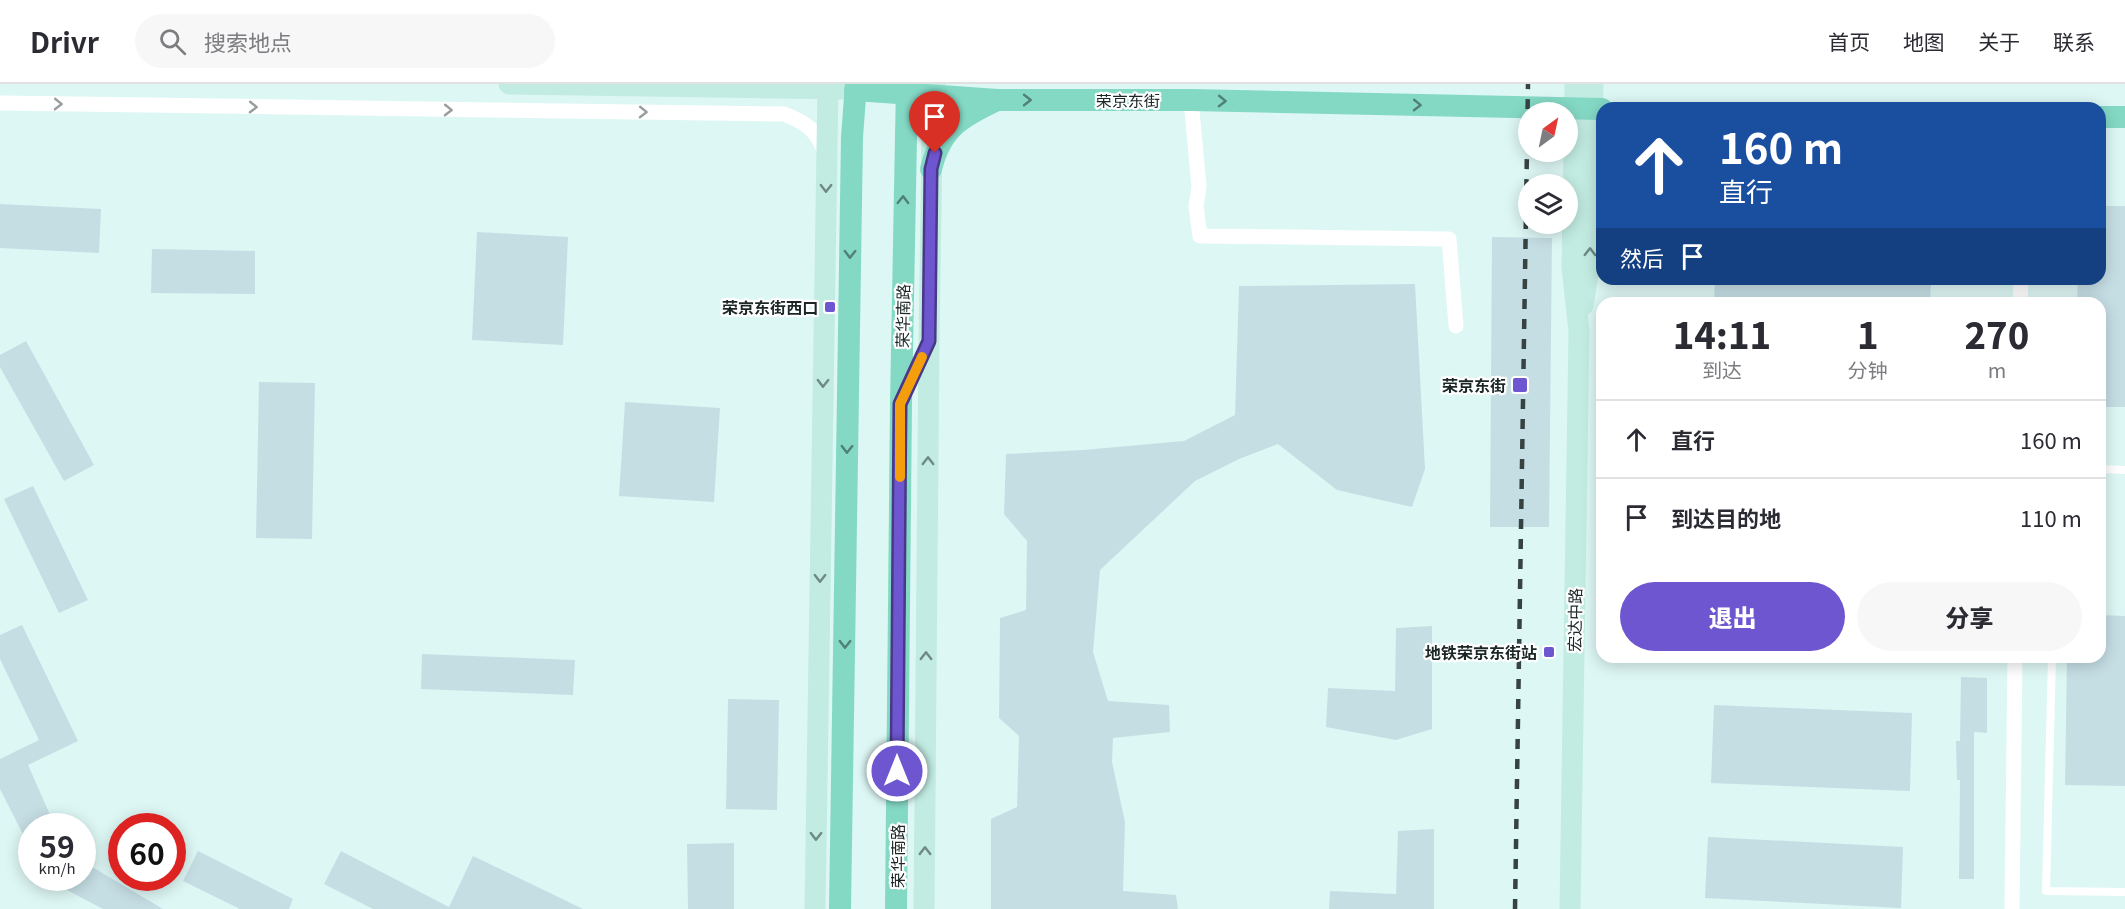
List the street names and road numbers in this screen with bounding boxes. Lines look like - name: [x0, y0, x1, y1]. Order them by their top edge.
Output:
- street label: 荣京东街: [1096, 88, 1160, 112]
- street label: 荣华南路: [889, 284, 915, 348]
- street label: 宏达中路: [1561, 588, 1587, 652]
- street label: 荣华南路: [885, 824, 909, 888]

